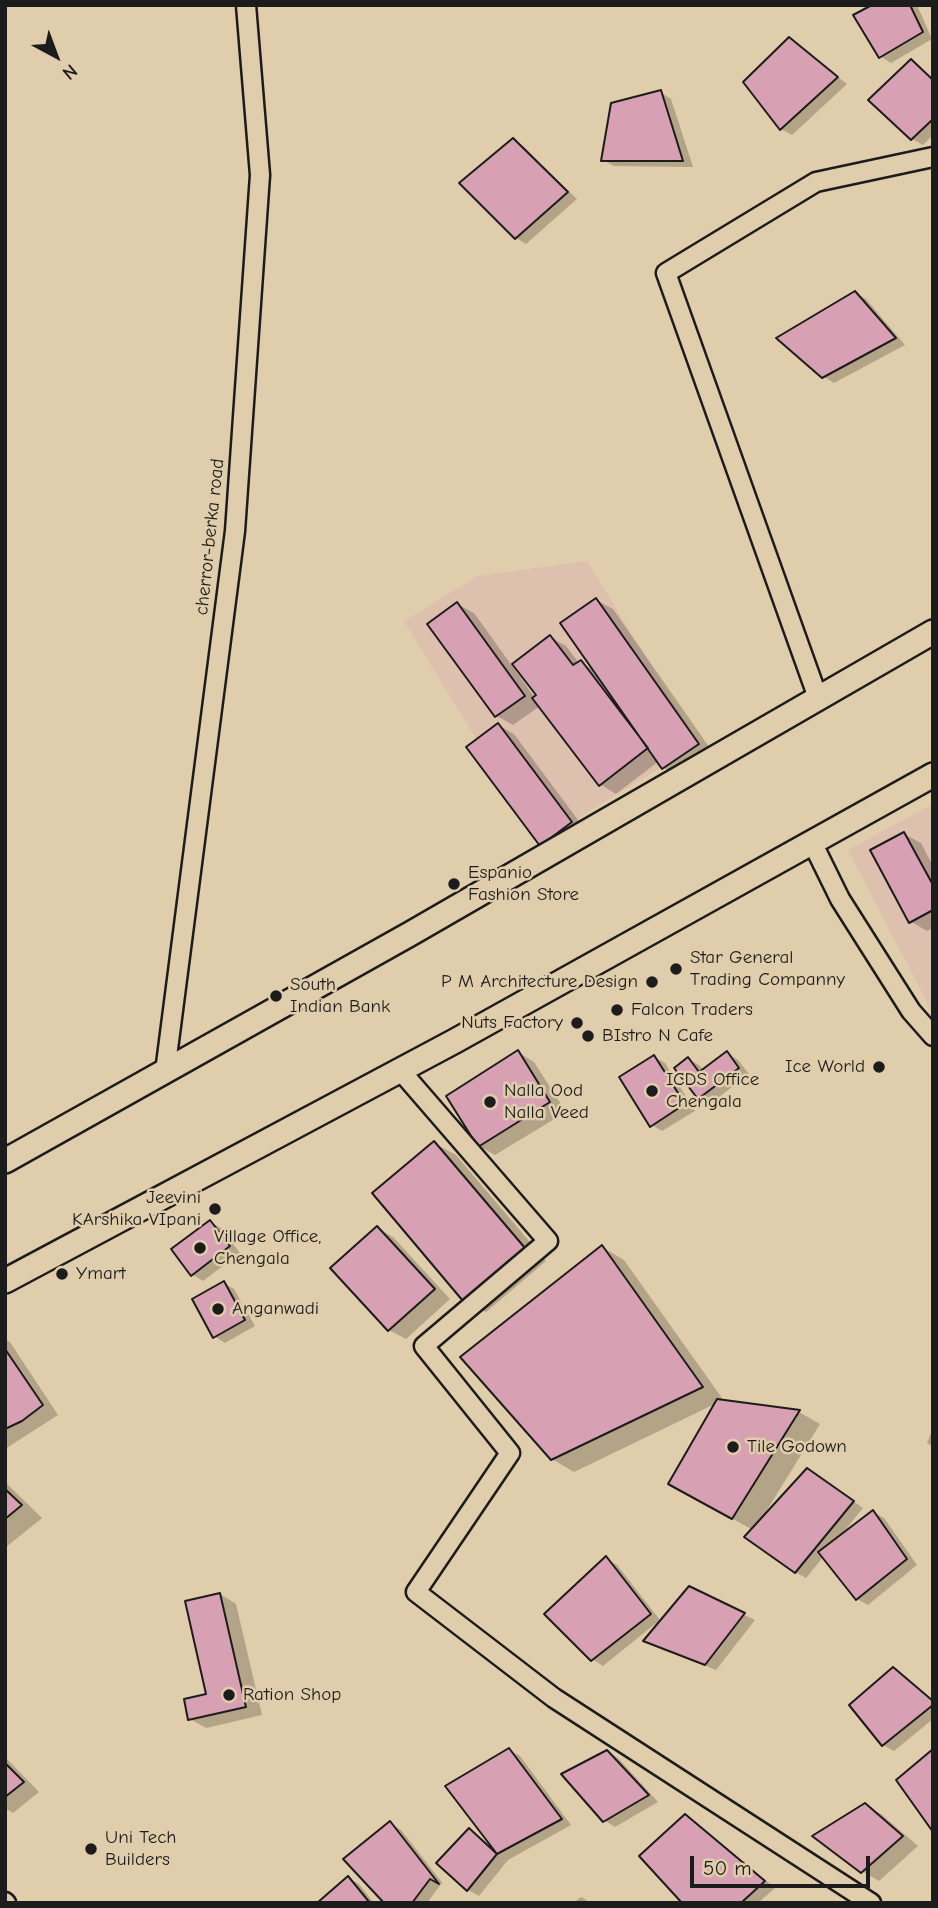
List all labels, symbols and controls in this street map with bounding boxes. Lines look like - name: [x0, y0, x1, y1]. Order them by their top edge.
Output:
- north arrow: [21, 21, 91, 91]
- text: N: [58, 59, 82, 84]
- street label: cherror-berka road: [190, 458, 230, 616]
- place label: Espanio Fashion Store: [468, 862, 579, 906]
- marker: Espanio Fashion Store: [446, 876, 462, 892]
- place label: Star General Trading Companny: [690, 947, 845, 991]
- marker: Star General Trading Companny: [668, 961, 684, 977]
- place label: P M Architecture Design: [441, 971, 638, 993]
- place label: South Indian Bank: [290, 974, 390, 1018]
- marker: P M Architecture Design: [644, 974, 660, 990]
- marker: South Indian Bank: [268, 988, 284, 1004]
- place label: Falcon Traders: [631, 999, 753, 1021]
- marker: Falcon Traders: [609, 1002, 625, 1018]
- place label: Nuts Factory: [461, 1012, 563, 1034]
- marker: Nuts Factory: [569, 1015, 585, 1031]
- place label: BIstro N Cafe: [602, 1025, 713, 1047]
- marker: BIstro N Cafe: [580, 1028, 596, 1044]
- place label: Ice World: [785, 1056, 865, 1078]
- marker: Ice World: [871, 1059, 887, 1075]
- place label: ICDS Office Chengala: [666, 1069, 759, 1113]
- place label: Nalla Ood Nalla Veed: [504, 1080, 589, 1124]
- marker: ICDS Office Chengala: [644, 1083, 660, 1099]
- marker: Nalla Ood Nalla Veed: [482, 1094, 498, 1110]
- place label: Jeevini KArshika VIpani: [72, 1187, 201, 1231]
- marker: Jeevini KArshika VIpani: [207, 1201, 223, 1217]
- place label: Village Office, Chengala: [214, 1226, 321, 1270]
- marker: Village Office, Chengala: [192, 1240, 208, 1256]
- place label: Ymart: [76, 1263, 126, 1285]
- marker: Ymart: [54, 1266, 70, 1282]
- place label: Anganwadi: [232, 1298, 319, 1320]
- marker: Anganwadi: [210, 1301, 226, 1317]
- place label: Tile Godown: [747, 1436, 847, 1458]
- marker: Tile Godown: [725, 1439, 741, 1455]
- place label: Ration Shop: [243, 1684, 341, 1706]
- marker: Ration Shop: [221, 1687, 237, 1703]
- place label: Uni Tech Builders: [105, 1827, 177, 1871]
- marker: Uni Tech Builders: [83, 1841, 99, 1857]
- scale bar: [693, 1842, 873, 1886]
- text: 50 m: [703, 1856, 752, 1880]

